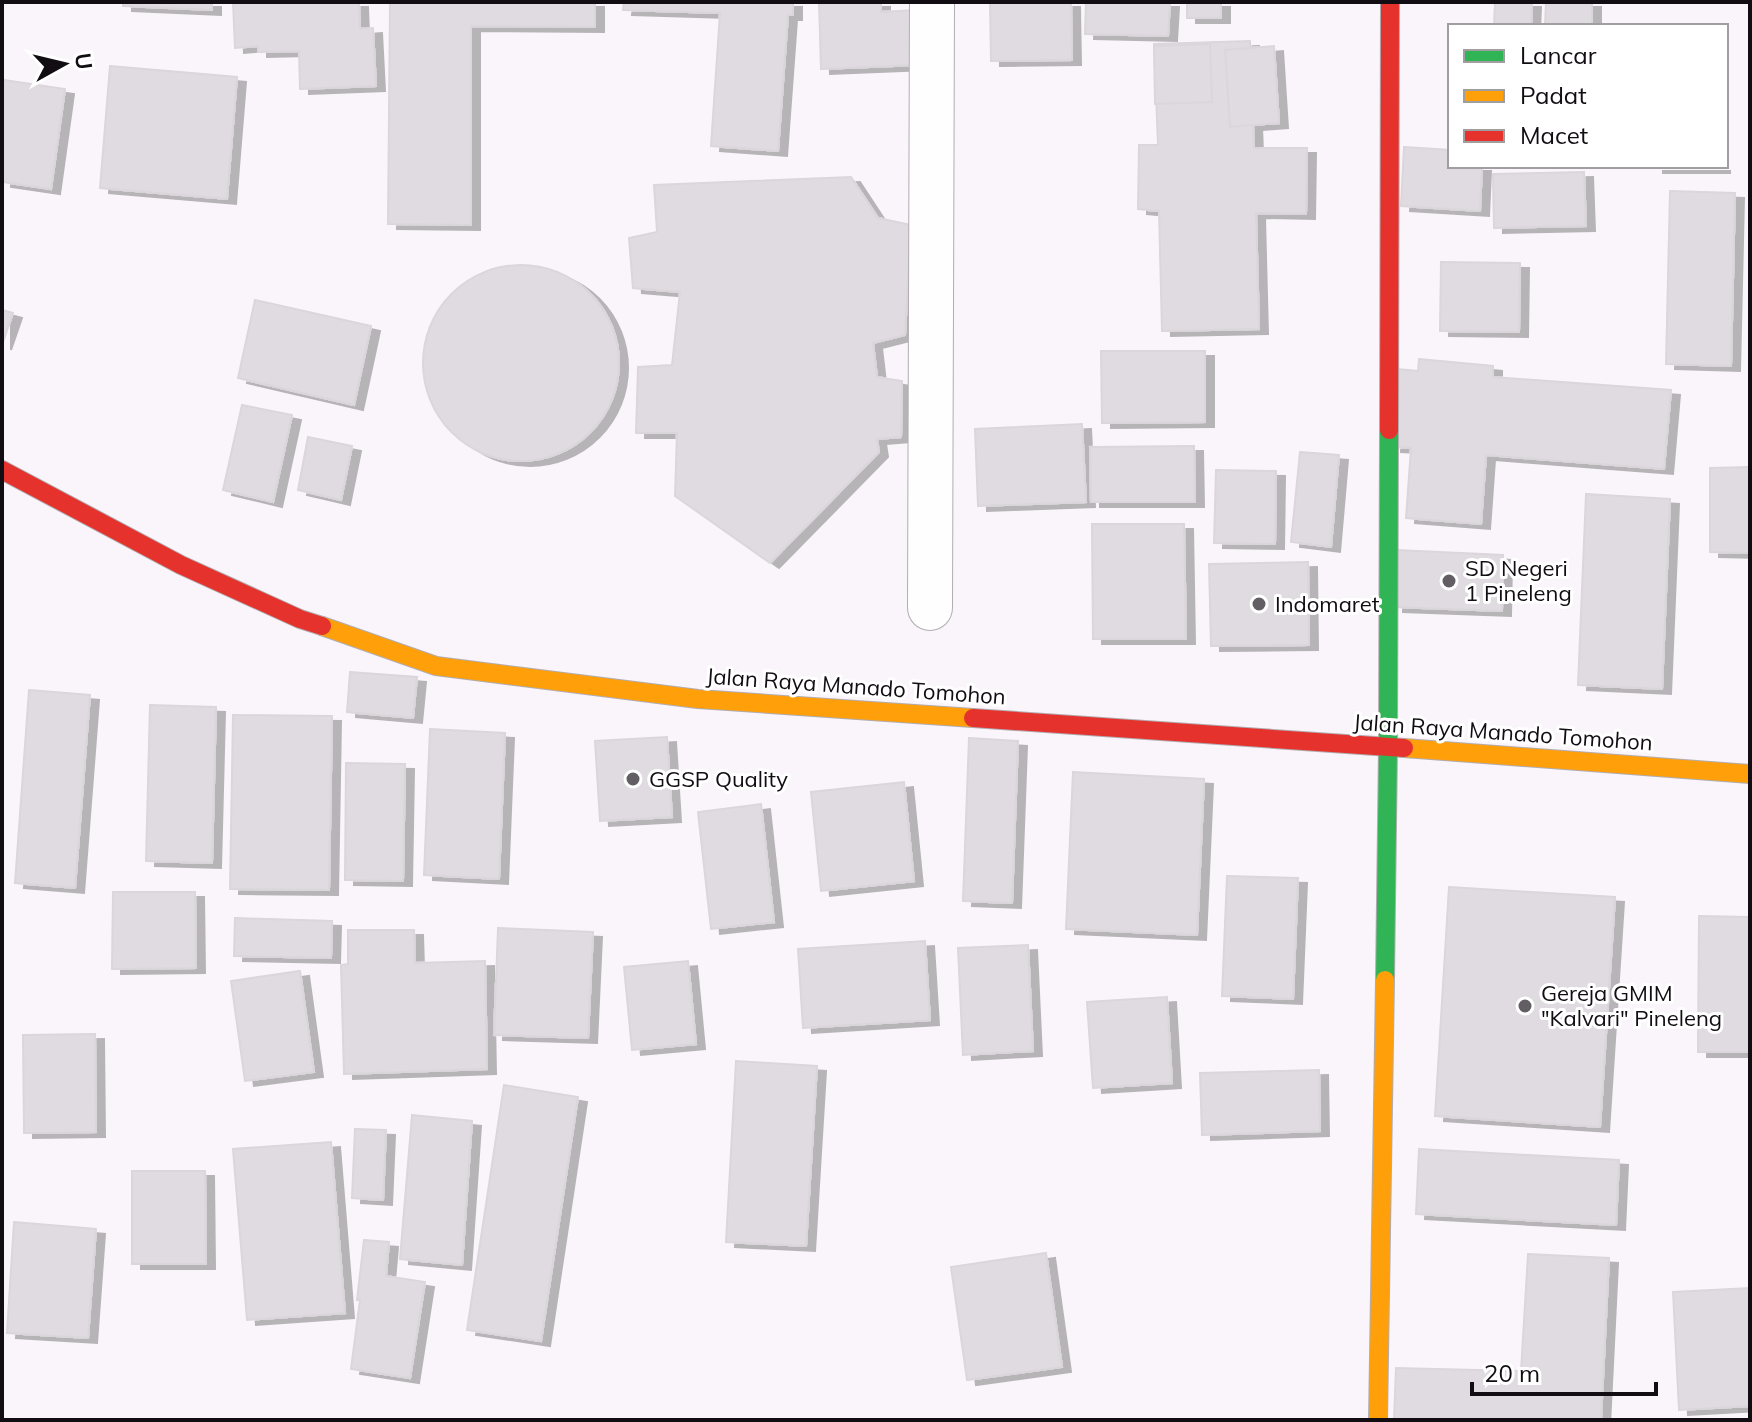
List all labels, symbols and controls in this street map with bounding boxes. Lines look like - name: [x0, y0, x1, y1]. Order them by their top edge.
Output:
- north arrow: [24, 24, 104, 104]
- legend: [1448, 24, 1728, 168]
- text: Lancar: [1520, 40, 1597, 70]
- text: U: [69, 51, 99, 71]
- text: Padat: [1520, 80, 1587, 110]
- text: Macet: [1520, 120, 1588, 150]
- place label: SD Negeri 1 Pineleng: [1465, 554, 1572, 607]
- marker: SD Negeri 1 Pineleng: [1440, 572, 1458, 590]
- place label: Indomaret: [1275, 590, 1380, 618]
- marker: Indomaret: [1250, 595, 1268, 613]
- street label: Jalan Raya Manado Tomohon: [705, 662, 1007, 710]
- street label: Jalan Raya Manado Tomohon: [1352, 708, 1654, 756]
- place label: GGSP Quality: [649, 765, 788, 793]
- marker: GGSP Quality: [624, 770, 642, 788]
- place label: Gereja GMIM "Kalvari" Pineleng: [1541, 979, 1722, 1032]
- marker: Gereja GMIM "Kalvari" Pineleng: [1516, 997, 1534, 1015]
- scale bar: [1472, 1346, 1656, 1396]
- text: 20 m: [1484, 1358, 1540, 1388]

